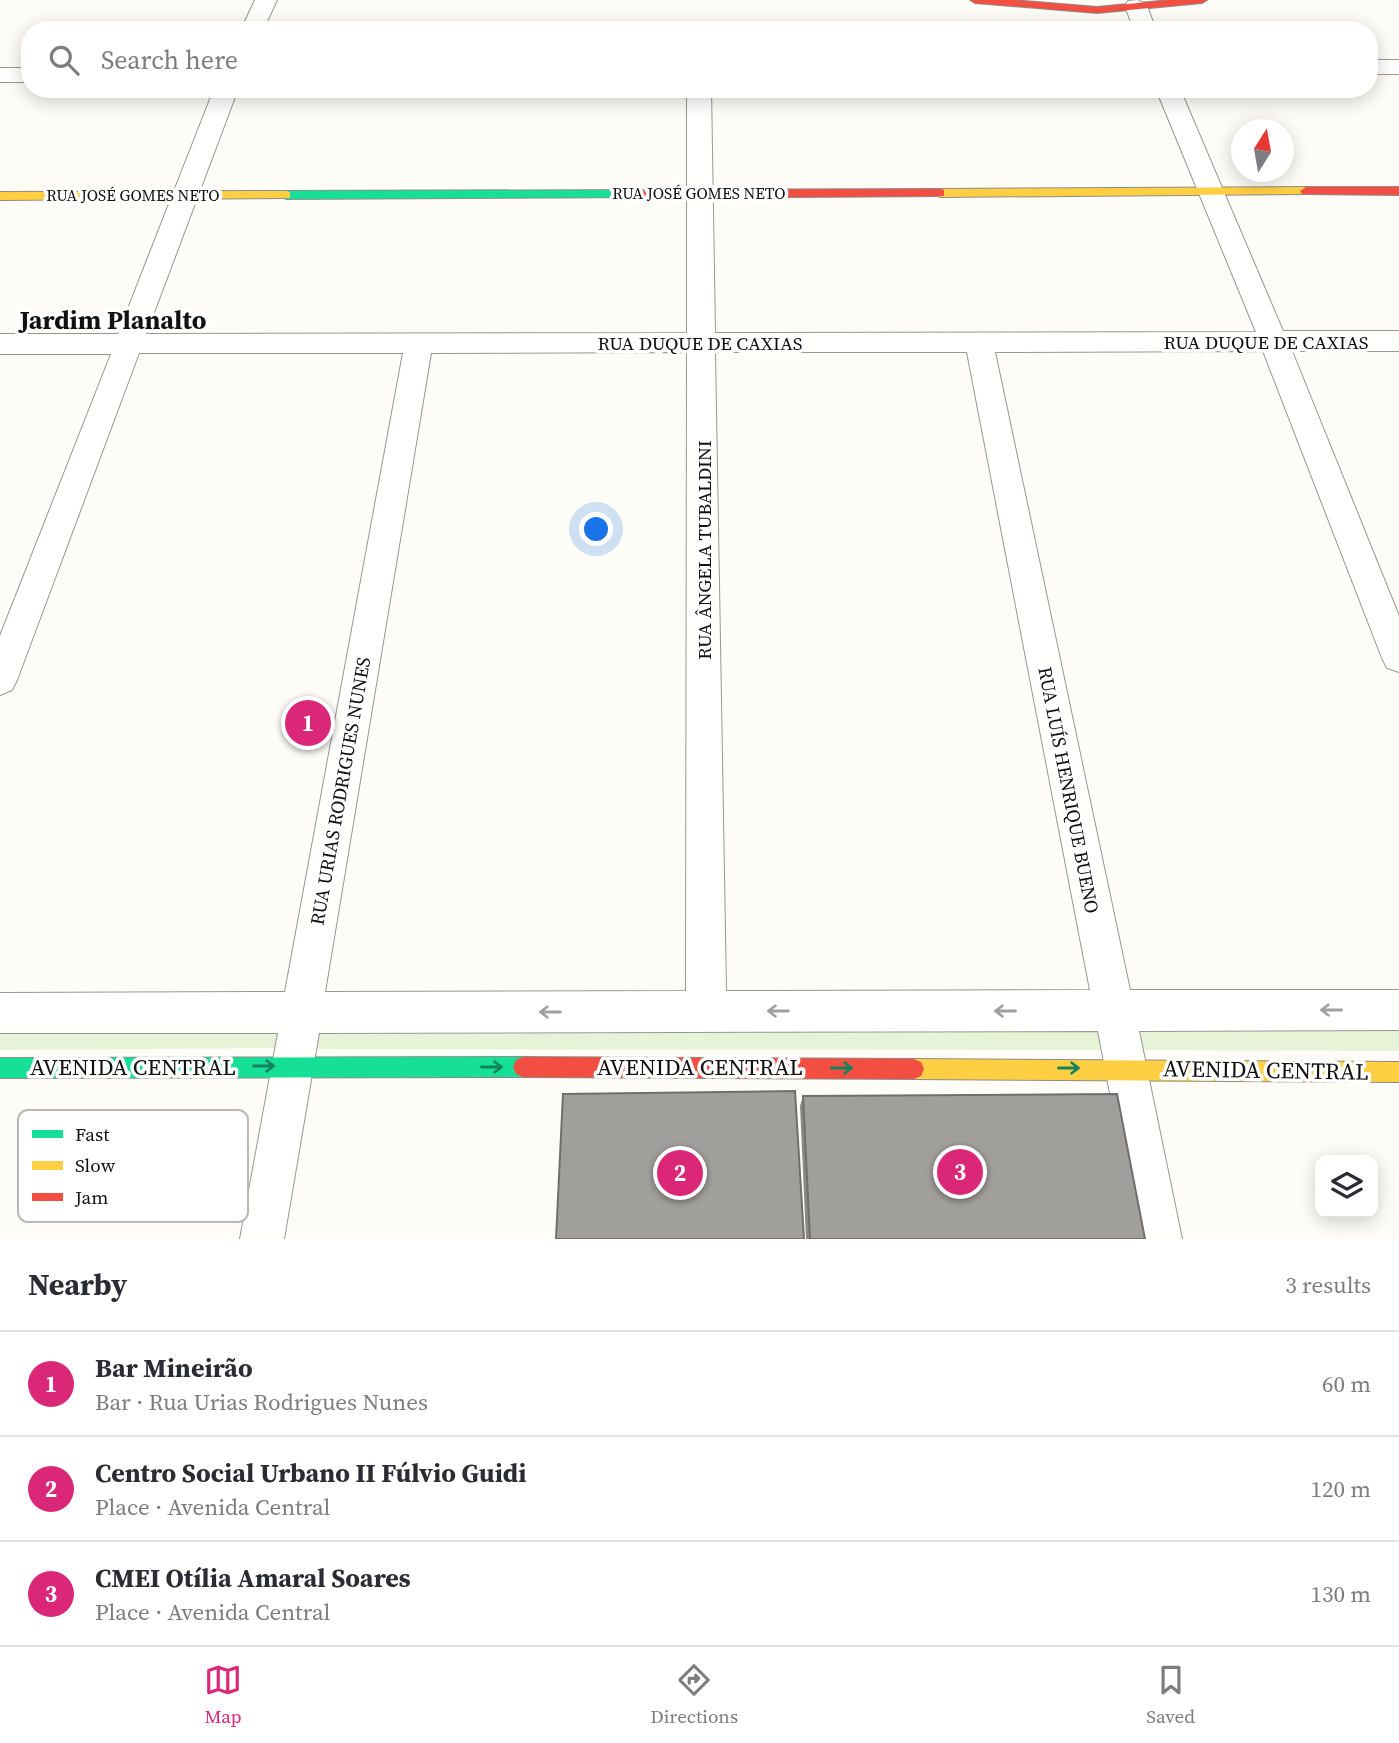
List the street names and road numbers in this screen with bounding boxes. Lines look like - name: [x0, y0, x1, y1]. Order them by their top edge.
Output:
- street label: RUA JOSÉ GOMES NETO: [612, 182, 786, 204]
- street label: RUA JOSÉ GOMES NETO: [46, 184, 220, 206]
- street label: RUA DUQUE DE CAXIAS: [1164, 329, 1368, 355]
- street label: RUA DUQUE DE CAXIAS: [598, 330, 802, 356]
- street label: RUA ÂNGELA TUBALDINI: [691, 440, 717, 660]
- street label: RUA URIAS RODRIGUES NUNES: [304, 655, 376, 927]
- street label: RUA LUÍS HENRIQUE BUENO: [1032, 664, 1106, 916]
- street label: AVENIDA CENTRAL: [30, 1051, 236, 1083]
- street label: AVENIDA CENTRAL: [597, 1051, 803, 1083]
- street label: AVENIDA CENTRAL: [1163, 1052, 1369, 1088]

